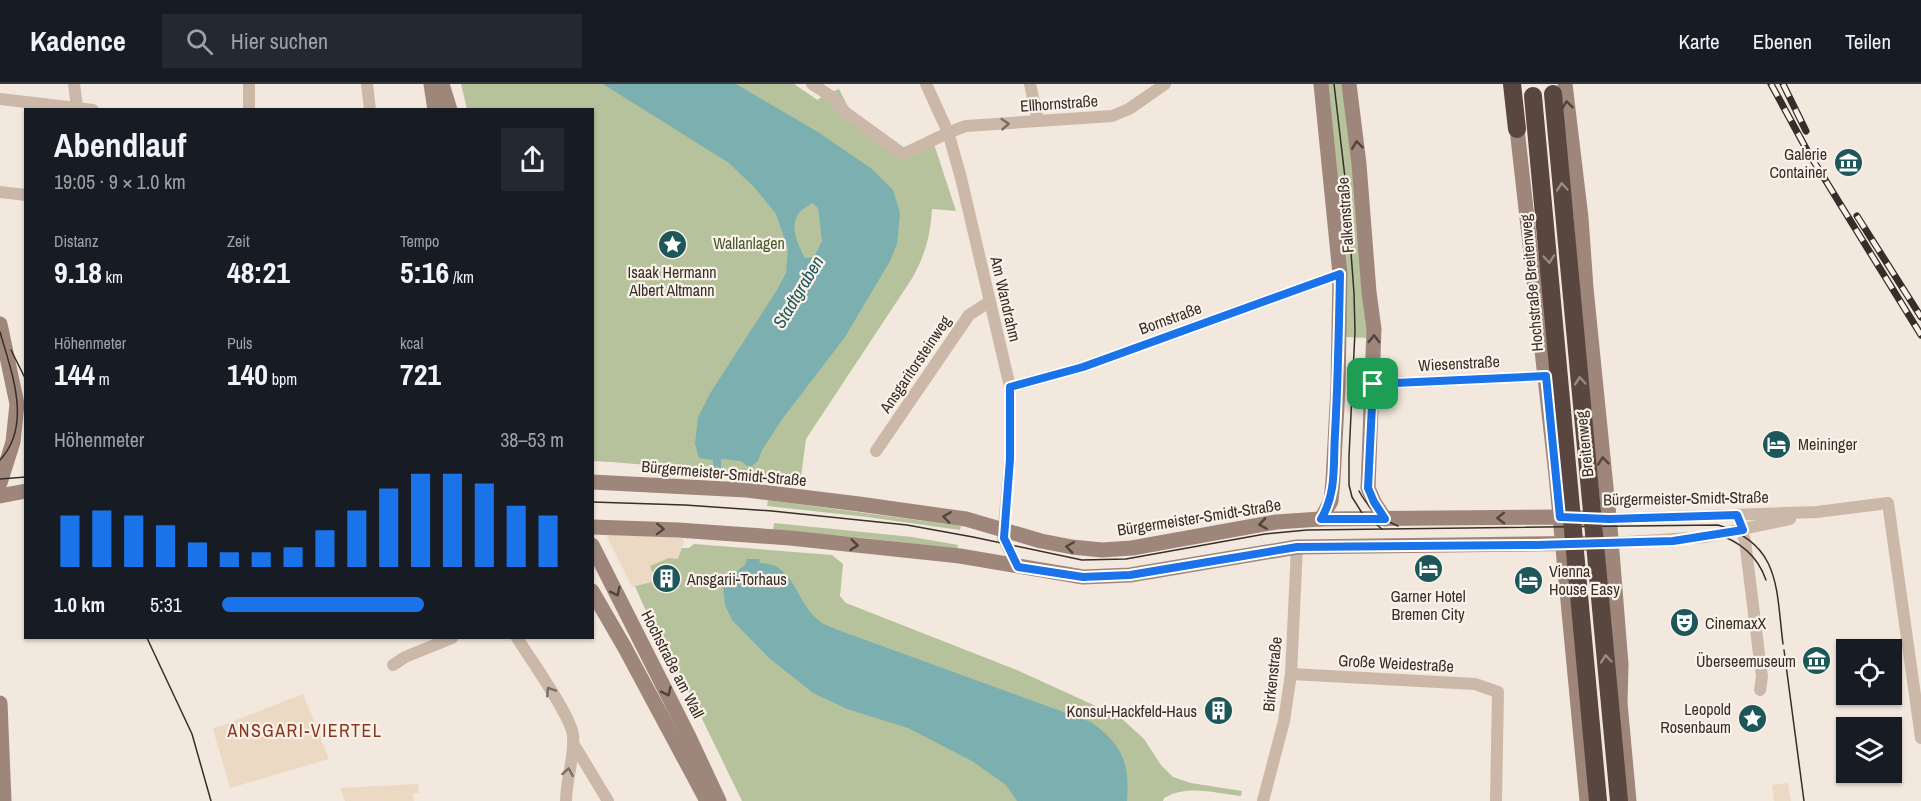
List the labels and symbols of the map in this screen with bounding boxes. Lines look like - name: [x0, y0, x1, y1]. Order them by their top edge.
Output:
- street label: Ellhornstraße: [1019, 89, 1099, 117]
- one-way arrow: [1561, 100, 1574, 109]
- one-way arrow: [1001, 117, 1010, 130]
- one-way arrow: [1351, 140, 1364, 150]
- place label: Galerie Container: [1769, 143, 1828, 183]
- museum icon: Galerie Container: [1832, 147, 1864, 179]
- street label: Falkenstraße: [1331, 176, 1359, 254]
- one-way arrow: [1556, 183, 1569, 192]
- street label: Hochstraße Breitenweg: [1514, 213, 1548, 353]
- place icon: Isaak Hermann Albert Altmann: [656, 228, 688, 260]
- park label: Wallanlagen: [713, 232, 785, 254]
- water label: Stadtgraben: [767, 251, 829, 333]
- street label: Am Wandrahm: [985, 253, 1027, 344]
- one-way arrow: [1542, 254, 1555, 263]
- place label: Isaak Hermann Albert Altmann: [628, 261, 716, 301]
- street label: Bornstraße: [1136, 297, 1204, 339]
- street label: Ansgaritorsteinweg: [874, 310, 956, 418]
- one-way arrow: [1368, 335, 1380, 344]
- street label: Wiesenstraße: [1418, 350, 1500, 376]
- pin: [1347, 358, 1398, 409]
- one-way arrow: [1574, 377, 1587, 386]
- street label: Breitenweg: [1570, 409, 1598, 478]
- hotel icon: Meininger: [1761, 428, 1793, 460]
- place label: Meininger: [1798, 433, 1858, 455]
- street label: Bürgermeister-Smidt-Straße: [641, 455, 807, 491]
- one-way arrow: [1597, 456, 1610, 465]
- street label: Bürgermeister-Smidt-Straße: [1603, 486, 1769, 510]
- street label: Bürgermeister-Smidt-Straße: [1116, 493, 1282, 541]
- one-way arrow: [942, 511, 951, 523]
- one-way arrow: [1497, 512, 1506, 524]
- one-way arrow: [1258, 518, 1268, 530]
- one-way arrow: [656, 523, 665, 536]
- one-way arrow: [850, 538, 859, 551]
- one-way arrow: [1066, 541, 1075, 553]
- hotel icon: Garner Hotel Bremen City: [1412, 552, 1444, 584]
- place label: Vienna House Easy: [1549, 560, 1620, 600]
- building icon: Ansgarii-Torhaus: [650, 563, 682, 595]
- hotel icon: Vienna House Easy: [1512, 564, 1544, 596]
- place label: Ansgarii-Torhaus: [686, 568, 787, 590]
- place label: Garner Hotel Bremen City: [1390, 585, 1466, 625]
- one-way arrow: [609, 586, 620, 597]
- street label: Hochstraße am Wall: [636, 606, 710, 722]
- theatre icon: CinemaxX: [1668, 607, 1700, 639]
- place label: CinemaxX: [1705, 612, 1766, 634]
- street label: Birkenstraße: [1257, 636, 1287, 712]
- museum icon: Überseemuseum: [1801, 645, 1833, 677]
- street label: Große Weidestraße: [1338, 649, 1454, 677]
- place label: Überseemuseum: [1696, 650, 1796, 672]
- one-way arrow: [1600, 655, 1613, 664]
- one-way arrow: [659, 685, 671, 696]
- one-way arrow: [546, 687, 558, 697]
- building icon: Konsul-Hackfeld-Haus: [1202, 695, 1234, 727]
- place label: Leopold Rosenbaum: [1660, 698, 1731, 738]
- place label: Konsul-Hackfeld-Haus: [1066, 700, 1197, 722]
- place icon: Leopold Rosenbaum: [1736, 702, 1768, 734]
- district label: ANSGARI-VIERTEL: [226, 718, 383, 743]
- one-way arrow: [561, 767, 574, 777]

